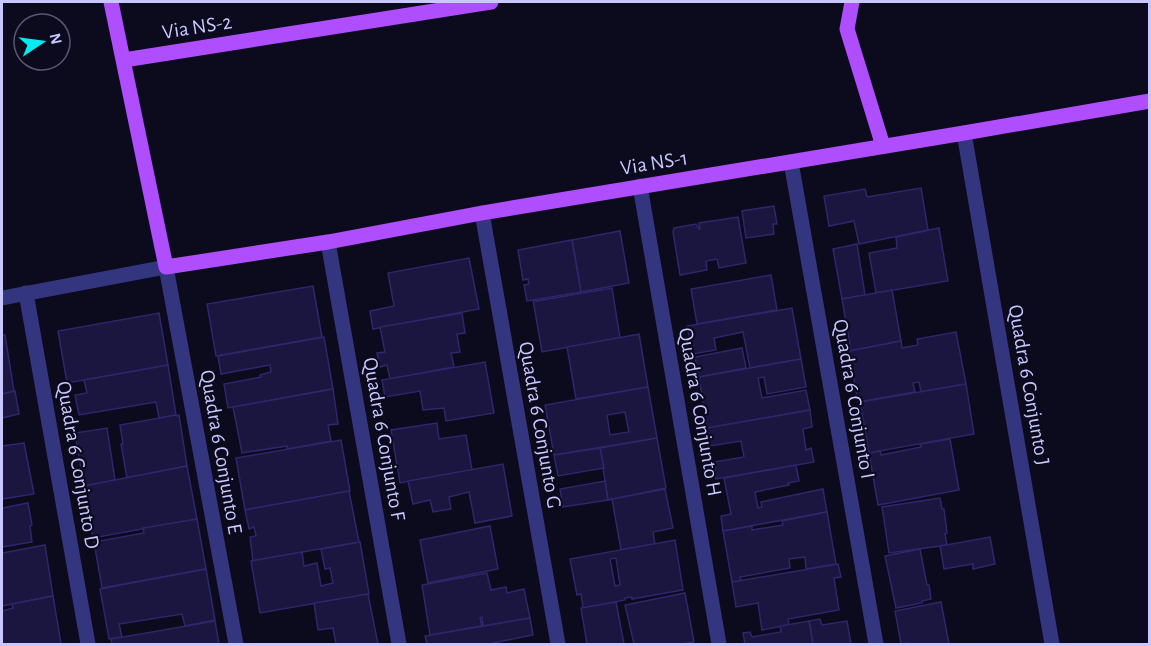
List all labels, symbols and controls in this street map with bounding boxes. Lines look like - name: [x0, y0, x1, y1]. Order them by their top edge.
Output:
- street label: Via NS-2: [161, 11, 233, 43]
- north arrow: [12, 12, 72, 72]
- text: N: [47, 32, 65, 46]
- street label: Via NS-1: [619, 147, 689, 179]
- street label: Quadra 6 Conjunto J: [1005, 303, 1053, 467]
- street label: Quadra 6 Conjunto I: [830, 317, 878, 481]
- street label: Quadra 6 Conjunto H: [675, 326, 725, 498]
- street label: Quadra 6 Conjunto G: [515, 340, 565, 510]
- street label: Quadra 6 Conjunto F: [359, 356, 409, 523]
- street label: Quadra 6 Conjunto E: [196, 368, 246, 536]
- street label: Quadra 6 Conjunto D: [53, 380, 103, 550]

